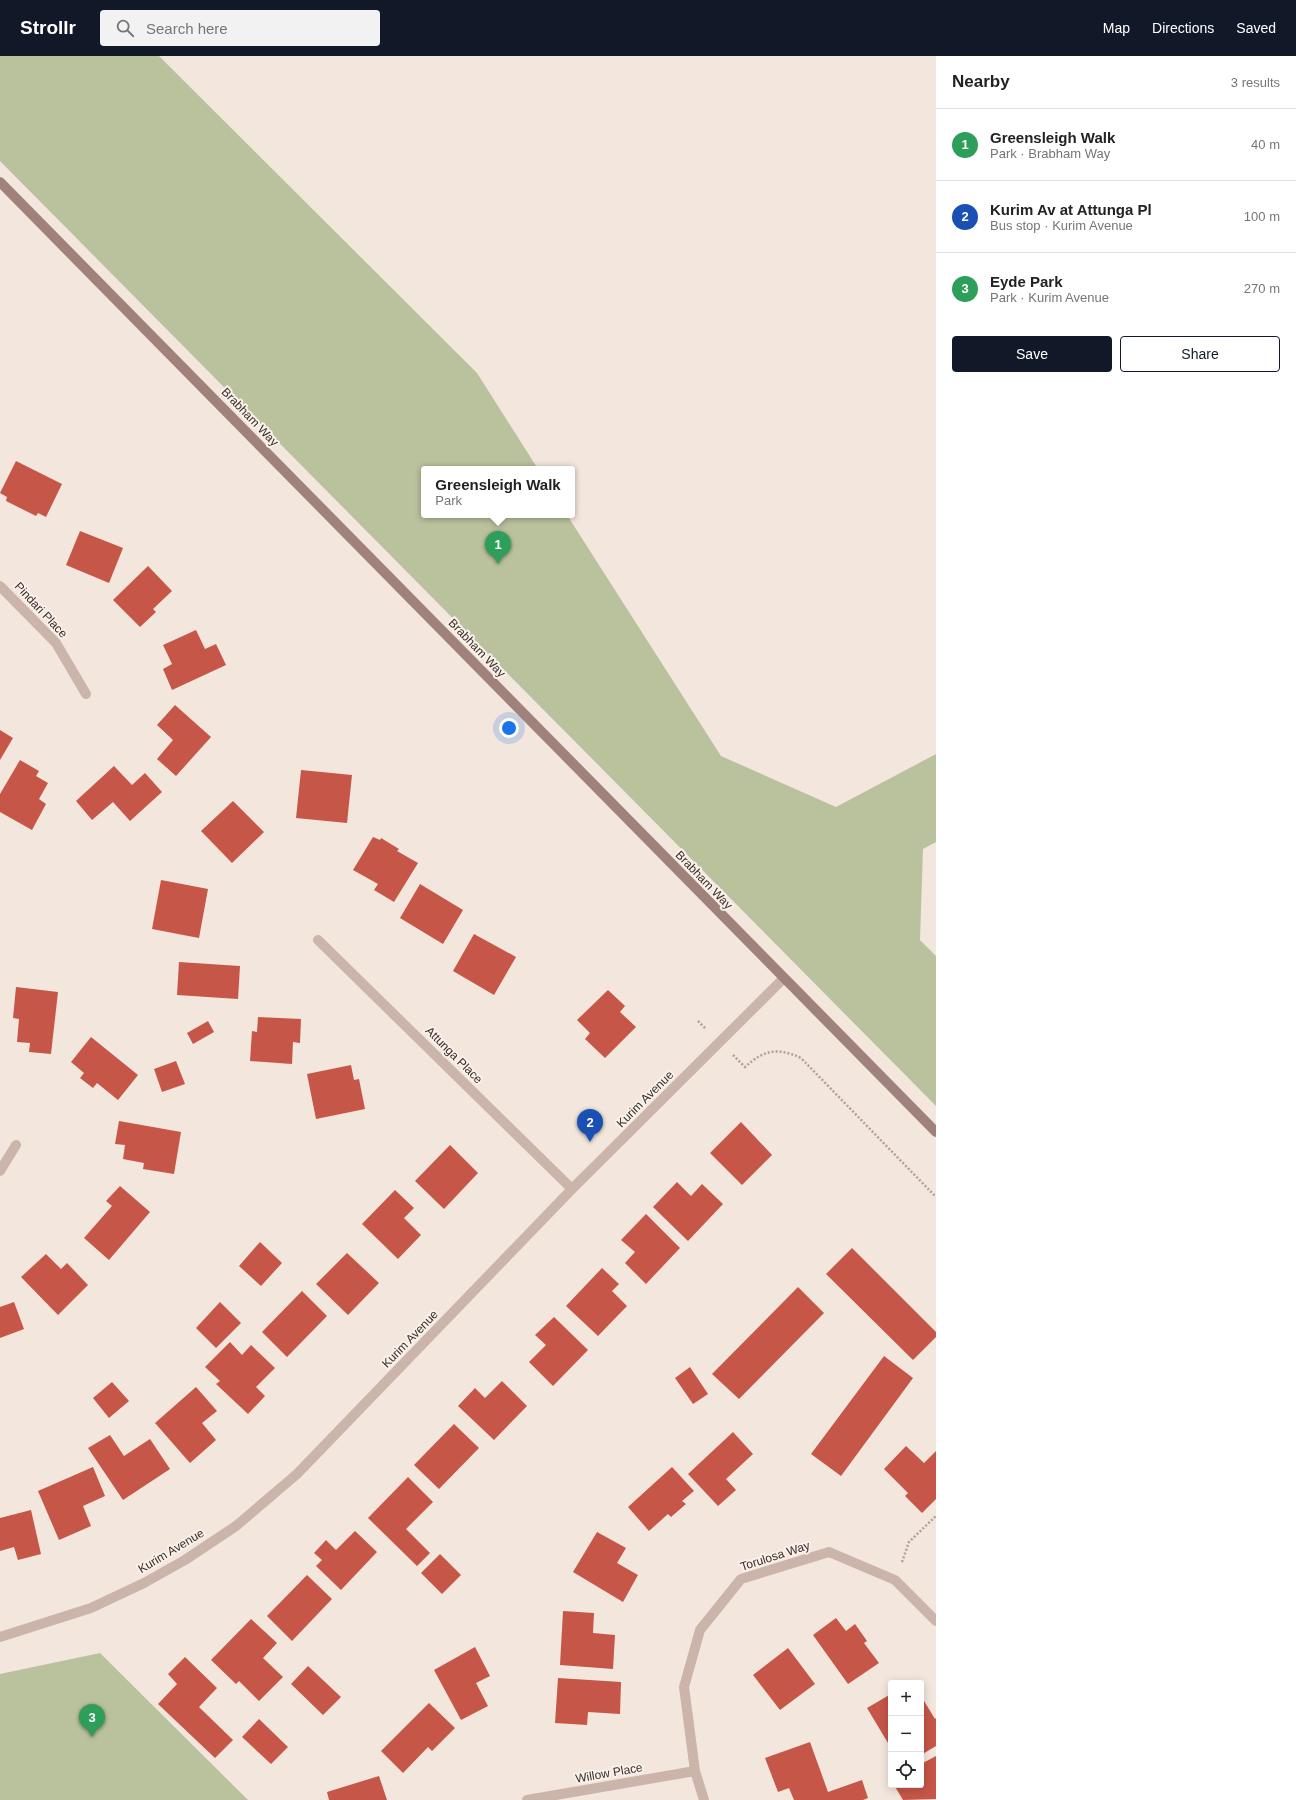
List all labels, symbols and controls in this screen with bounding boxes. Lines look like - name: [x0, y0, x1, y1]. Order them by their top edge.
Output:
- search box: [100, 10, 380, 46]
- text: Strollr: [20, 17, 76, 38]
- icon: search: [114, 17, 136, 39]
- text: Search here: [146, 20, 228, 37]
- text: Map: [1103, 20, 1130, 36]
- text: Directions: [1152, 20, 1214, 36]
- text: Saved: [1236, 20, 1276, 36]
- text: Nearby: [952, 72, 1010, 91]
- text: 3 results: [1231, 75, 1280, 90]
- text: Greensleigh Walk: [990, 129, 1115, 146]
- text: 1: [961, 137, 969, 152]
- text: 40 m: [1251, 137, 1280, 152]
- text: Park · Brabham Way: [990, 146, 1110, 161]
- text: Kurim Av at Attunga Pl: [990, 201, 1152, 218]
- text: 2: [961, 209, 969, 224]
- text: 100 m: [1244, 209, 1280, 224]
- text: Bus stop · Kurim Avenue: [990, 218, 1133, 233]
- text: Eyde Park: [990, 273, 1063, 290]
- text: 3: [961, 281, 969, 296]
- text: 270 m: [1244, 281, 1280, 296]
- text: Park · Kurim Avenue: [990, 290, 1109, 305]
- button: Save: [952, 336, 1112, 372]
- button: Share: [1120, 336, 1280, 372]
- street label: Brabham Way: [219, 385, 281, 449]
- popup: [421, 466, 575, 518]
- text: Greensleigh Walk: [435, 476, 561, 493]
- text: Park: [435, 493, 462, 508]
- pin: 1: [485, 531, 511, 564]
- street label: Pindari Place: [12, 579, 70, 641]
- street label: Brabham Way: [446, 616, 508, 680]
- your location: [499, 718, 519, 738]
- street label: Brabham Way: [673, 848, 735, 912]
- street label: Attunga Place: [423, 1024, 486, 1087]
- street label: Kurim Avenue: [614, 1067, 677, 1130]
- pin: 2: [577, 1109, 603, 1142]
- street label: Kurim Avenue: [379, 1307, 441, 1371]
- street label: Kurim Avenue: [135, 1526, 207, 1576]
- street label: Torulosa Way: [738, 1538, 812, 1574]
- map controls: [888, 1680, 924, 1788]
- button: +: [888, 1680, 924, 1716]
- pin: 3: [79, 1704, 105, 1737]
- button: −: [888, 1716, 924, 1752]
- button: locate: [888, 1752, 924, 1788]
- street label: Willow Place: [574, 1760, 644, 1786]

